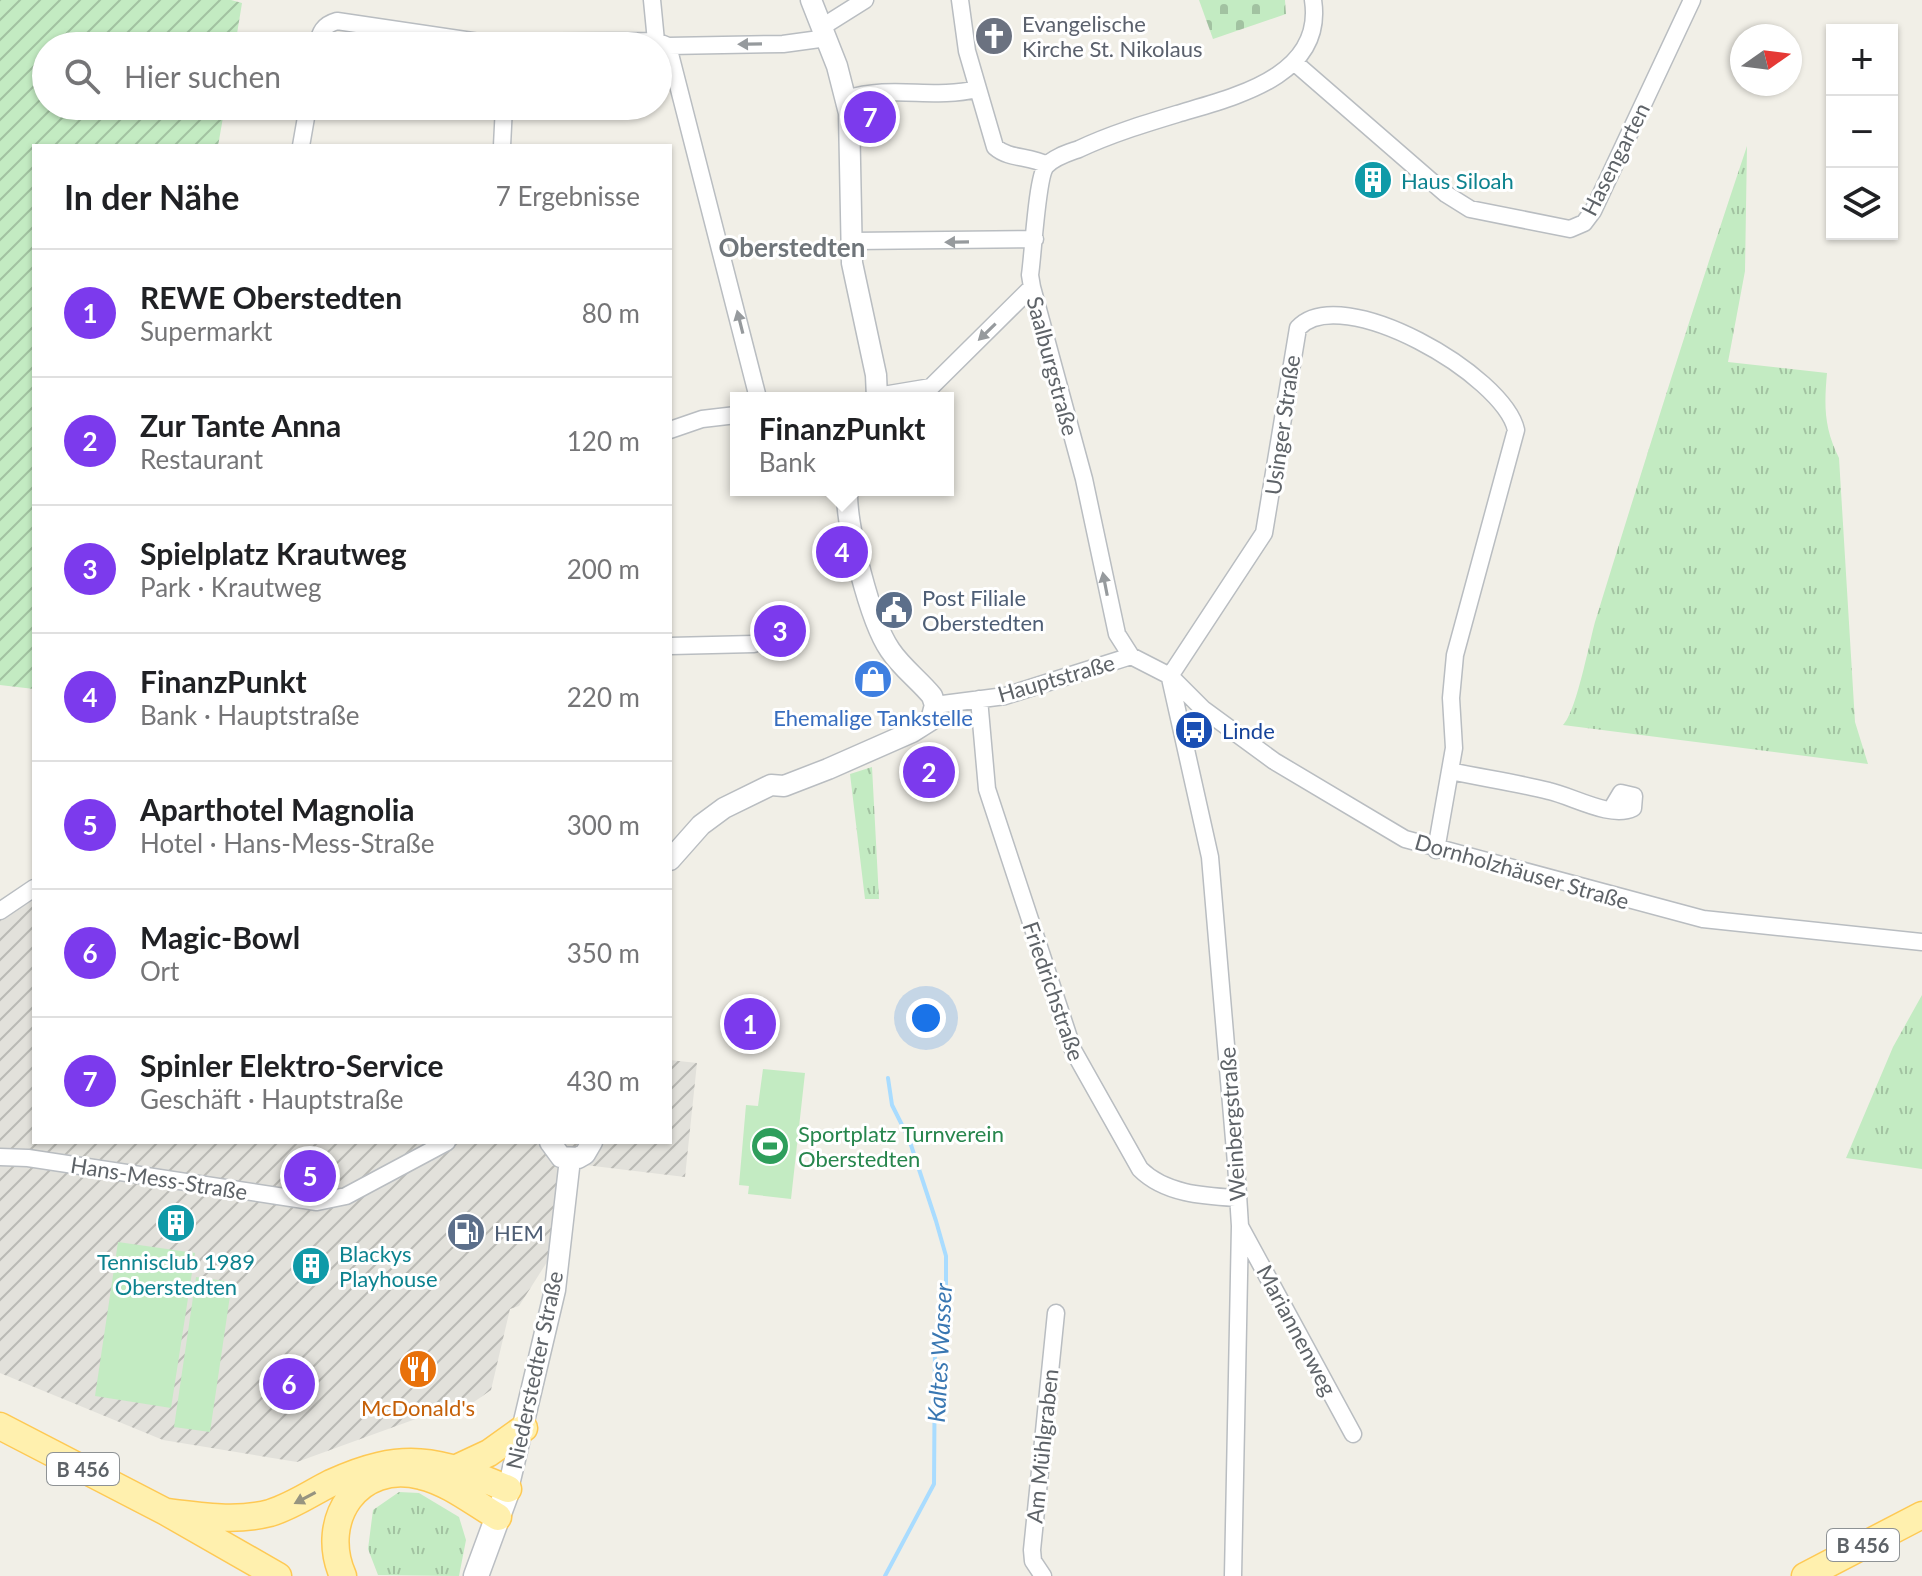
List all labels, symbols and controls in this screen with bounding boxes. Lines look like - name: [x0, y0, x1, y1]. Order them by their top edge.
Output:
- place label: Evangelische Kirche St. Nikolaus: [1022, 10, 1202, 62]
- church icon: Evangelische Kirche St. Nikolaus: [973, 15, 1015, 57]
- north arrow: [1730, 24, 1802, 96]
- map controls: [1826, 24, 1898, 240]
- button: +: [1826, 24, 1898, 96]
- search box: [32, 32, 672, 120]
- one-way arrow: [737, 38, 762, 51]
- icon: search: [60, 54, 104, 98]
- text: Hier suchen: [124, 58, 281, 94]
- pin: 7: [844, 87, 896, 147]
- button: −: [1826, 96, 1898, 168]
- street label: Hasengarten: [1575, 98, 1655, 220]
- building icon: Haus Siloah: [1352, 159, 1394, 201]
- place label: Haus Siloah: [1401, 167, 1514, 194]
- button: layers: [1826, 168, 1898, 240]
- text: In der Nähe: [64, 176, 239, 217]
- text: 7 Ergebnisse: [496, 180, 640, 212]
- district label: Oberstedten: [719, 231, 865, 263]
- one-way arrow: [944, 236, 969, 249]
- text: REWE Oberstedten: [140, 279, 402, 315]
- street label: Saalburgstraße: [1021, 293, 1085, 439]
- text: 1: [82, 297, 98, 329]
- text: 80 m: [582, 297, 640, 329]
- one-way arrow: [733, 310, 745, 335]
- text: Supermarkt: [140, 315, 272, 347]
- one-way arrow: [978, 323, 997, 341]
- street label: Usinger Straße: [1259, 353, 1305, 497]
- popup: [730, 392, 954, 496]
- text: Zur Tante Anna: [140, 407, 341, 443]
- text: FinanzPunkt: [759, 410, 925, 446]
- text: 2: [82, 425, 98, 457]
- text: 120 m: [567, 425, 640, 457]
- text: Restaurant: [140, 443, 263, 475]
- text: Bank: [759, 446, 816, 478]
- pin: 4: [816, 522, 868, 582]
- text: Spielplatz Krautweg: [140, 535, 407, 571]
- text: 3: [82, 553, 98, 585]
- text: 200 m: [567, 553, 640, 585]
- text: Park · Krautweg: [140, 571, 322, 603]
- one-way arrow: [1098, 571, 1111, 596]
- place label: Post Filiale Oberstedten: [922, 584, 1044, 636]
- public building icon: Post Filiale Oberstedten: [873, 589, 915, 631]
- pin: 3: [754, 601, 806, 661]
- street label: Hauptstraße: [994, 648, 1118, 708]
- shop icon: Ehemalige Tankstelle: [852, 658, 894, 700]
- text: FinanzPunkt: [140, 663, 307, 699]
- text: 4: [82, 681, 98, 713]
- text: 220 m: [567, 681, 640, 713]
- text: Bank · Hauptstraße: [140, 699, 359, 731]
- place label: Ehemalige Tankstelle: [773, 704, 973, 731]
- bus stop icon: Linde: [1173, 709, 1215, 751]
- place label: Linde: [1222, 717, 1275, 744]
- pin: 2: [903, 742, 955, 802]
- text: Aparthotel Magnolia: [140, 791, 415, 827]
- text: 5: [82, 809, 98, 841]
- text: 300 m: [567, 809, 640, 841]
- text: Hotel · Hans-Mess-Straße: [140, 827, 434, 859]
- street label: Dornholzhäuser Straße: [1412, 827, 1632, 915]
- street label: Friedrichstraße: [1018, 918, 1090, 1064]
- text: Magic-Bowl: [140, 919, 300, 955]
- text: 6: [82, 937, 98, 969]
- text: 350 m: [567, 937, 640, 969]
- text: Ort: [140, 955, 179, 987]
- pin: 1: [724, 994, 776, 1054]
- your location: [906, 998, 946, 1038]
- street label: Weinbergstraße: [1213, 1046, 1251, 1202]
- text: Spinler Elektro-Service: [140, 1047, 443, 1083]
- text: 7: [82, 1065, 98, 1097]
- text: 430 m: [567, 1065, 640, 1097]
- text: Geschäft · Hauptstraße: [140, 1083, 404, 1115]
- place label: Sportplatz Turnverein Oberstedten: [798, 1120, 1004, 1172]
- sports icon: Sportplatz Turnverein Oberstedten: [749, 1125, 791, 1167]
- pin: 5: [284, 1146, 336, 1206]
- street label: Hans-Mess-Straße: [69, 1151, 249, 1205]
- building icon: Tennisclub 1989 Oberstedten: [155, 1202, 197, 1244]
- fuel station icon: HEM: [445, 1211, 487, 1253]
- place label: HEM: [494, 1219, 544, 1246]
- place label: Blackys Playhouse: [339, 1240, 438, 1292]
- building icon: Blackys Playhouse: [290, 1245, 332, 1287]
- place label: Tennisclub 1989 Oberstedten: [97, 1248, 255, 1300]
- street label: Mariannenweg: [1251, 1260, 1343, 1400]
- street label: Niederstedter Straße: [500, 1268, 568, 1472]
- water label: Kaltes Wasser: [921, 1282, 957, 1423]
- restaurant icon: McDonald's: [397, 1348, 439, 1390]
- pin: 6: [263, 1354, 315, 1414]
- street label: Am Mühlgraben: [1020, 1368, 1064, 1524]
- place label: McDonald's: [361, 1394, 475, 1421]
- road number: B 456: [47, 1453, 119, 1485]
- one-way arrow: [293, 1492, 316, 1505]
- road number: B 456: [1827, 1529, 1899, 1561]

